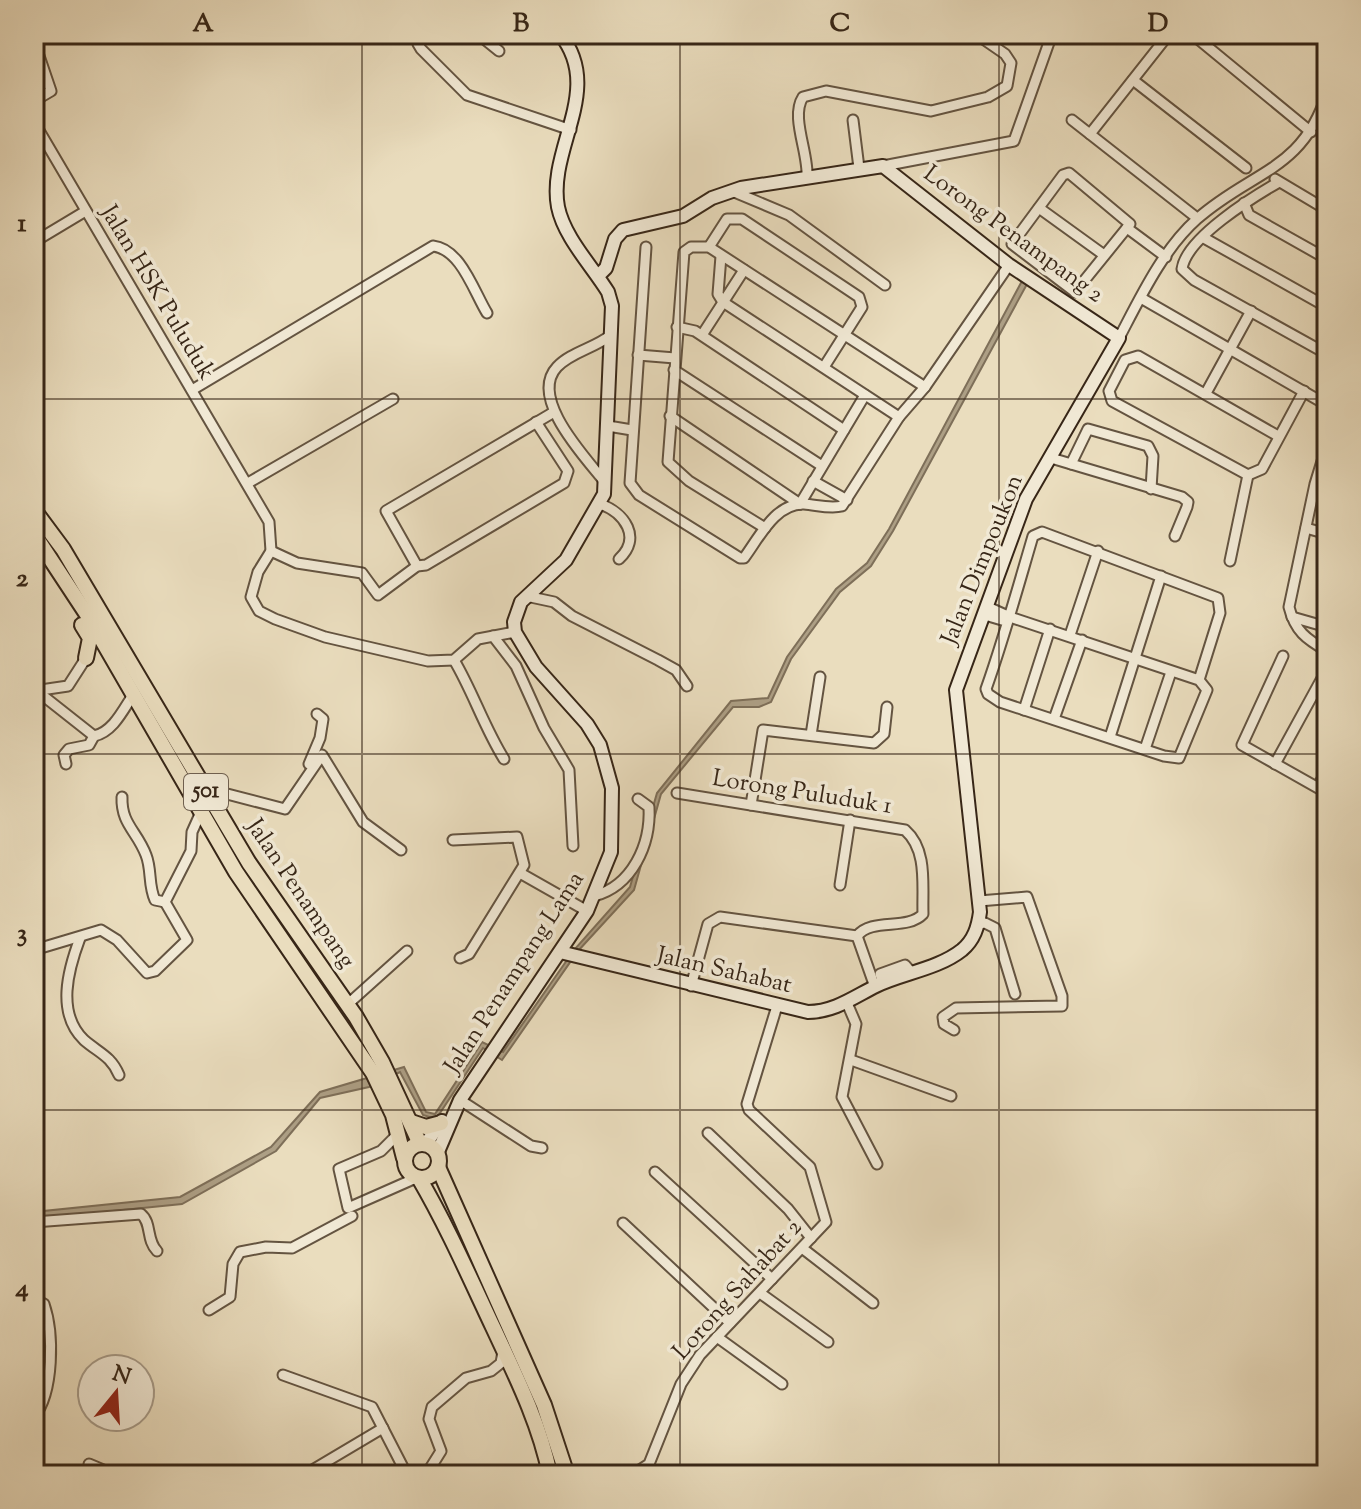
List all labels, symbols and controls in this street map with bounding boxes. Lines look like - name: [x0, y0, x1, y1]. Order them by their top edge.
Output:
- text: A: [192, 6, 214, 43]
- text: B: [513, 6, 530, 43]
- text: C: [830, 6, 850, 43]
- text: D: [1148, 6, 1168, 43]
- street label: Lorong Penampang 2: [916, 158, 1110, 312]
- street label: Jalan HSK Puluduk: [90, 198, 223, 387]
- text: 1: [18, 206, 27, 243]
- street label: Jalan Dimpoukon: [933, 470, 1033, 652]
- text: 2: [16, 561, 29, 598]
- street label: Lorong Puluduk 1: [710, 762, 894, 824]
- road number: 501: [184, 774, 228, 810]
- street label: Jalan Penampang: [236, 811, 363, 976]
- street label: Jalan Penampang Lama: [436, 865, 593, 1083]
- text: 3: [17, 916, 27, 953]
- street label: Jalan Sahabat: [651, 939, 795, 1003]
- street label: Lorong Sahabat 2: [665, 1212, 811, 1368]
- text: 4: [14, 1271, 29, 1308]
- north arrow: [76, 1353, 156, 1433]
- text: N: [108, 1359, 135, 1395]

